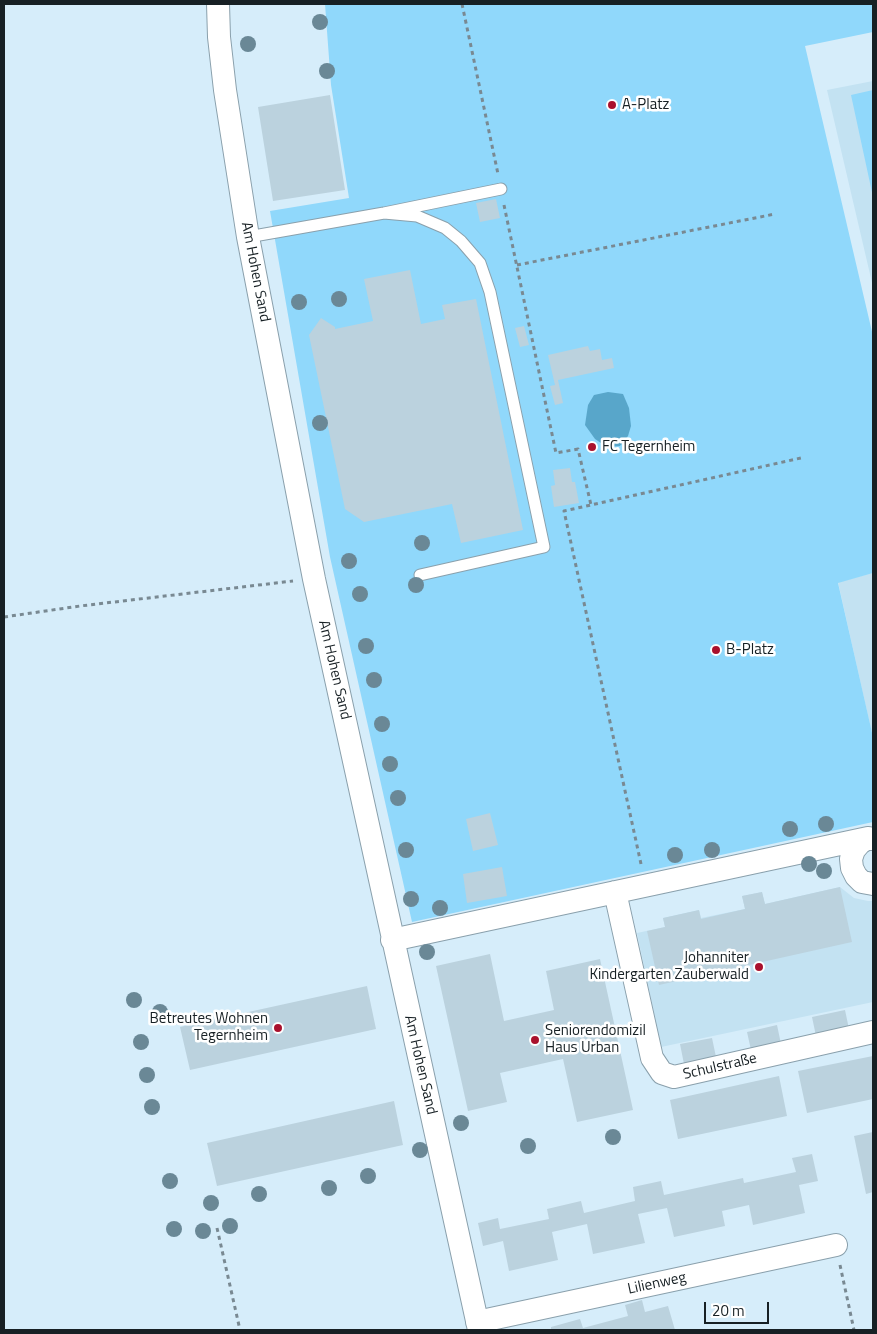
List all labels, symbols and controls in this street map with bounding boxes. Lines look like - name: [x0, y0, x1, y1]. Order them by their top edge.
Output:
- place label: A-Platz: [622, 96, 669, 114]
- marker: A-Platz: [606, 99, 618, 111]
- street label: Am Hohen Sand: [236, 221, 274, 323]
- place label: FC Tegernheim: [602, 438, 695, 456]
- marker: FC Tegernheim: [586, 441, 598, 453]
- street label: Am Hohen Sand: [314, 619, 354, 721]
- place label: B-Platz: [726, 641, 774, 659]
- marker: B-Platz: [710, 644, 722, 656]
- place label: Johanniter Kindergarten Zauberwald: [589, 949, 749, 984]
- marker: Johanniter Kindergarten Zauberwald: [753, 961, 765, 973]
- place label: Betreutes Wohnen Tegernheim: [150, 1010, 268, 1045]
- street label: Am Hohen Sand: [400, 1014, 440, 1116]
- marker: Betreutes Wohnen Tegernheim: [272, 1022, 284, 1034]
- place label: Seniorendomizil Haus Urban: [545, 1022, 646, 1057]
- marker: Seniorendomizil Haus Urban: [529, 1034, 541, 1046]
- street label: Schulstraße: [681, 1050, 759, 1084]
- street label: Lilienweg: [626, 1269, 688, 1299]
- scale bar: [707, 1292, 772, 1324]
- text: 20 m: [712, 1299, 745, 1322]

